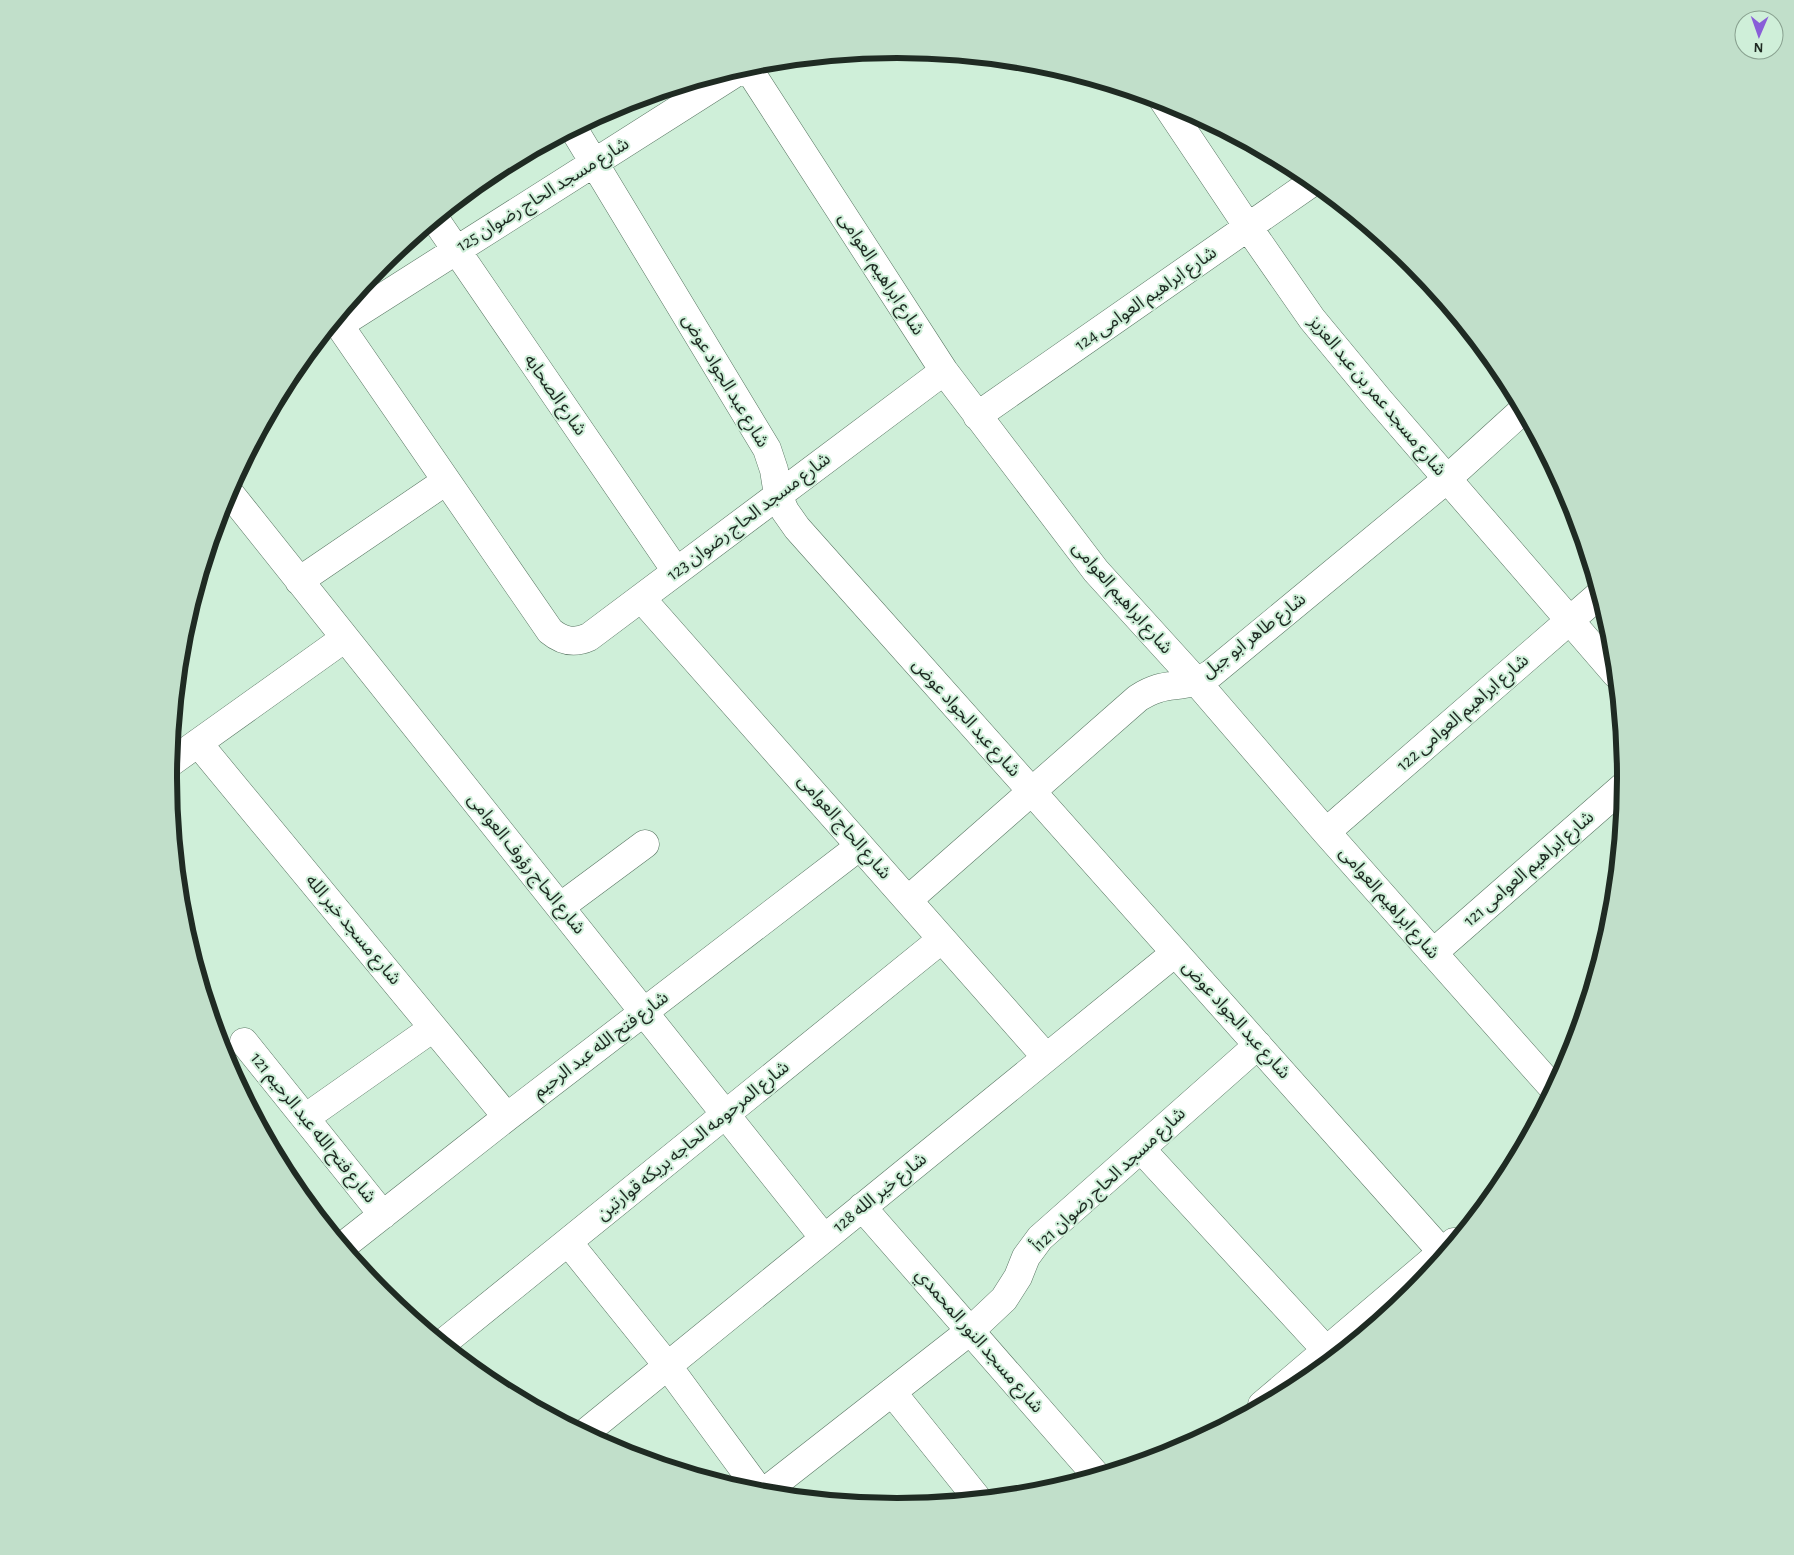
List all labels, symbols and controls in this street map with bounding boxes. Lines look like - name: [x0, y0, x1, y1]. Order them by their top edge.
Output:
- north arrow: [1734, 10, 1784, 60]
- text: N: [1753, 40, 1764, 54]
- street label: شارع مسجد الحاج رضوان 125: [454, 135, 634, 259]
- street label: شارع ابراهيم العوامى: [831, 210, 927, 341]
- street label: شارع ابراهيم العوامى 124: [1072, 243, 1222, 358]
- street label: شارع عبد الجواد عوض: [675, 311, 772, 453]
- street label: شارع مسجد عمر بن عبد العزيز: [1301, 312, 1449, 482]
- street label: شارع الصحابه: [517, 351, 589, 441]
- street label: شارع مسجد الحاج رضوان 123: [664, 450, 836, 587]
- street label: شارع ابراهيم العوامى: [1066, 538, 1175, 660]
- street label: شارع طاهر ابو جبل: [1199, 590, 1312, 685]
- street label: شارع ابراهيم العوامى 122: [1394, 651, 1535, 778]
- street label: شارع عبد الجواد عوض: [906, 656, 1023, 783]
- street label: شارع الحاج العوامى: [791, 771, 894, 885]
- street label: شارع الحاج رؤوف العوامى: [461, 790, 588, 940]
- street label: شارع ابراهيم العوامى 121: [1461, 808, 1600, 933]
- street label: شارع ابراهيم العوامى: [1333, 843, 1442, 965]
- street label: شارع مسجد خير الله: [299, 872, 404, 991]
- street label: شارع عبد الجواد عوض: [1176, 958, 1293, 1085]
- street label: شارع فتح الله عبد الرحيم: [530, 988, 674, 1105]
- street label: شارع فتح الله عبد الرحيم 121: [244, 1049, 379, 1209]
- street label: شارع المرحومه الحاجه بريكه قوارتين: [593, 1058, 795, 1227]
- street label: شارع مسجد الحاج رضوان 121أ: [1026, 1102, 1192, 1259]
- street label: شارع خير الله 128: [830, 1150, 933, 1239]
- street label: شارع مسجد النور المحمدي: [909, 1265, 1046, 1419]

